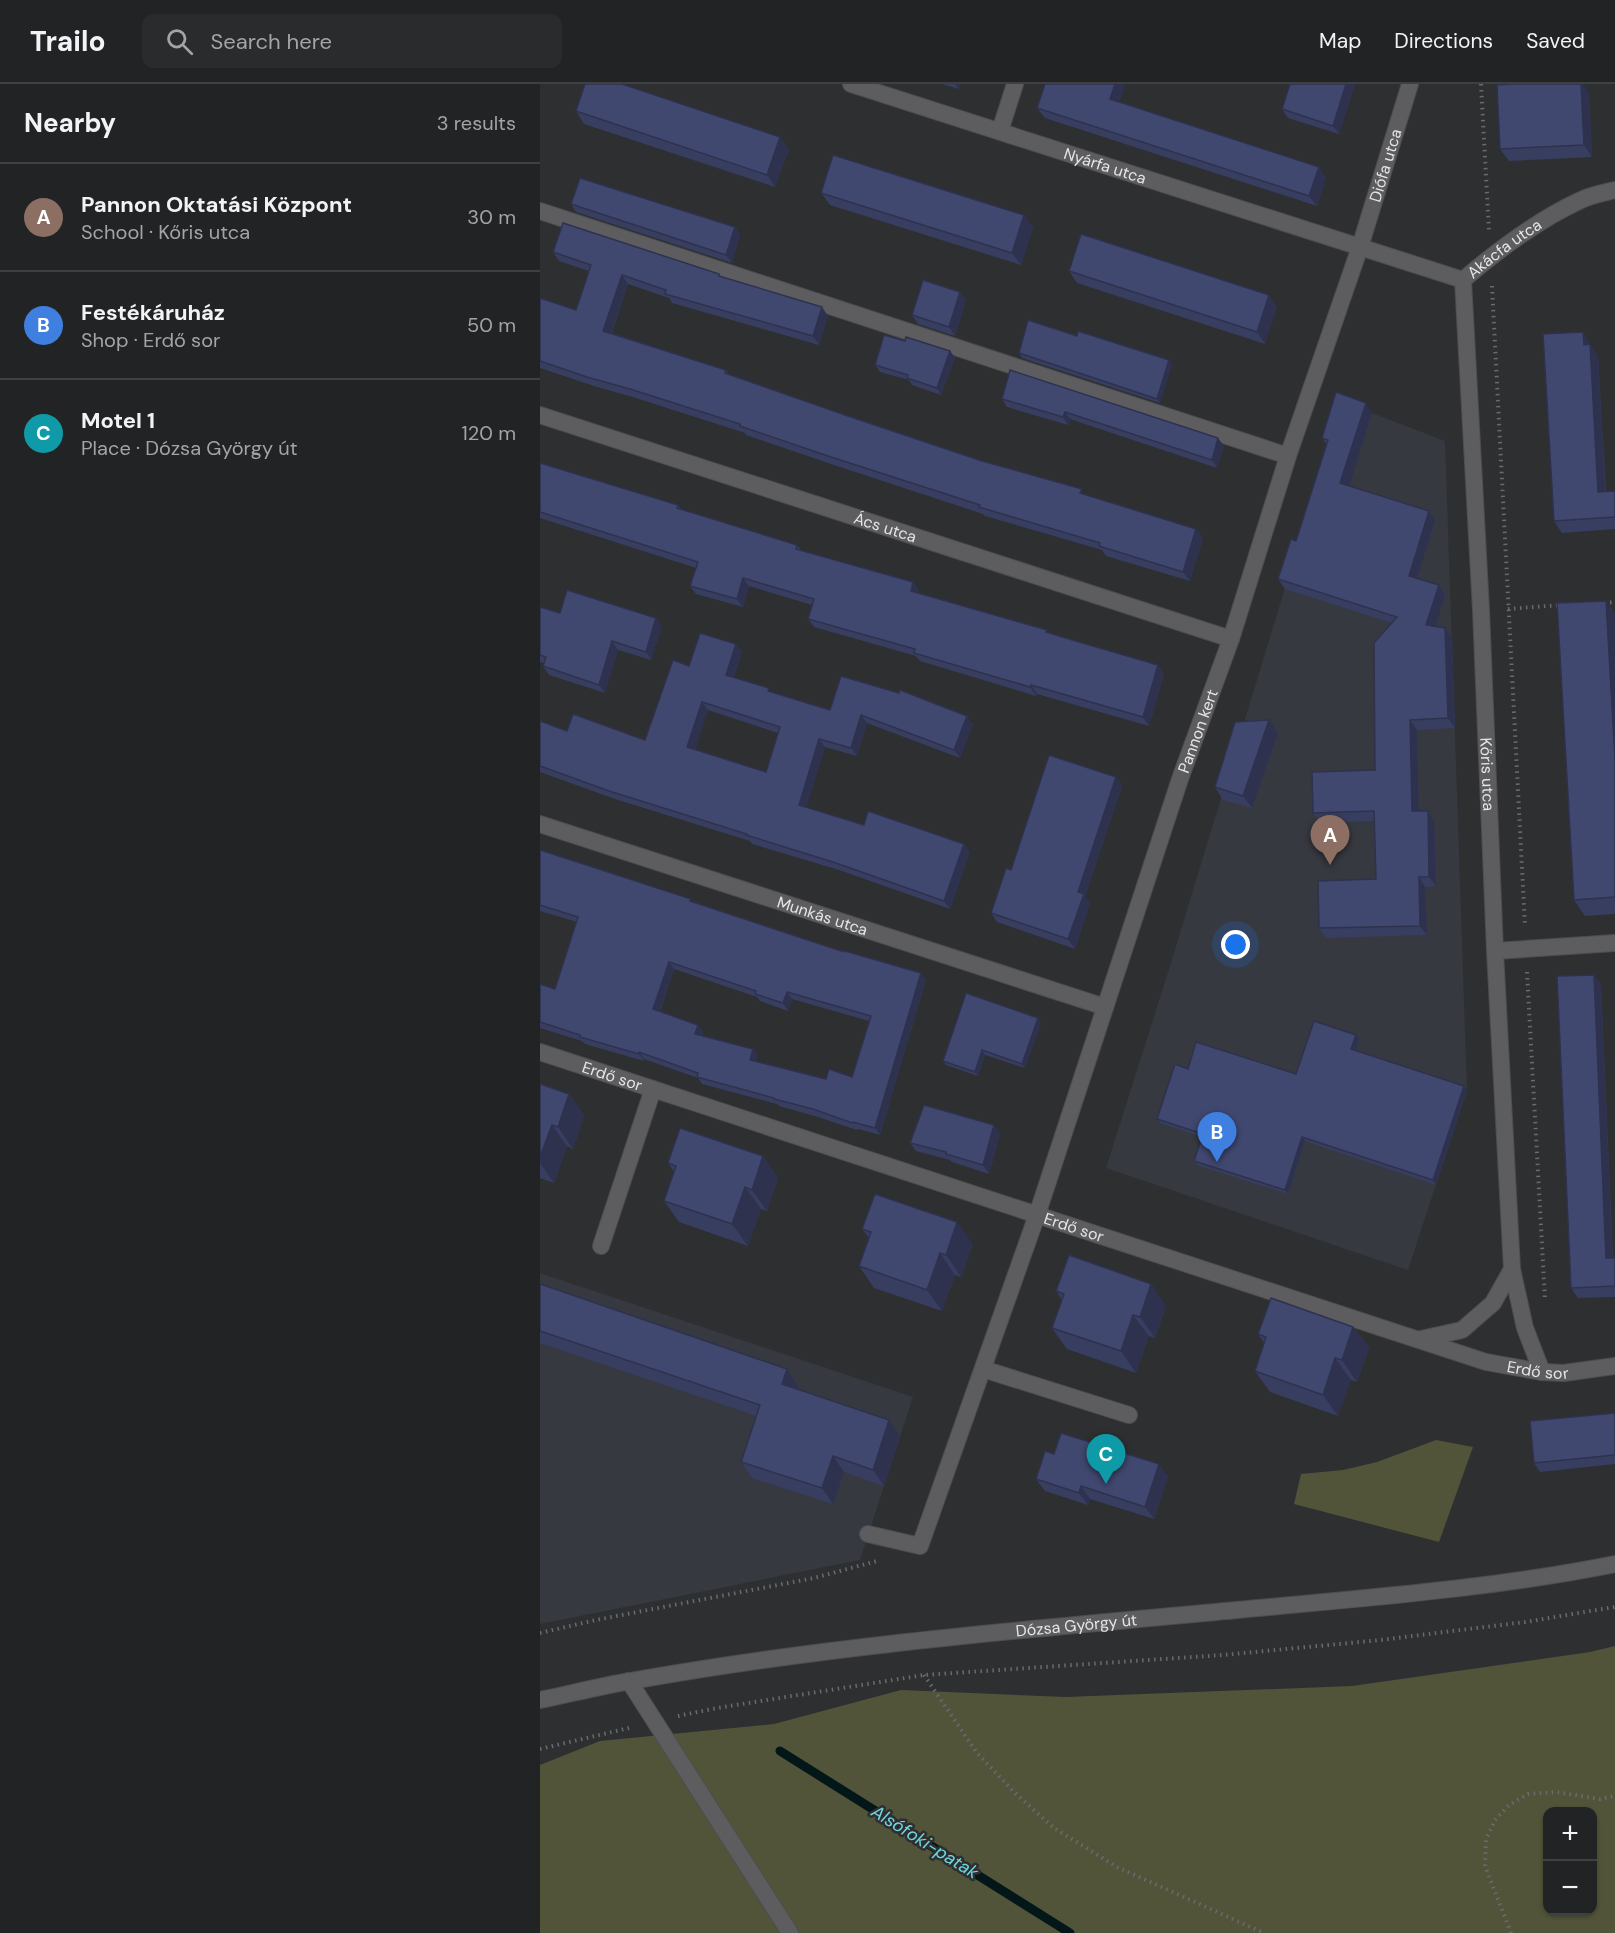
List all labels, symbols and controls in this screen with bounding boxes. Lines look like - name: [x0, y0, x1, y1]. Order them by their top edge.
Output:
- search box: [142, 14, 562, 68]
- text: Trailo: [30, 23, 106, 60]
- icon: search: [163, 25, 196, 58]
- text: Search here: [211, 27, 332, 56]
- text: Map: [1319, 27, 1361, 55]
- text: Directions: [1394, 27, 1493, 55]
- text: Saved: [1526, 27, 1585, 55]
- text: Nearby: [24, 106, 116, 140]
- text: 3 results: [437, 110, 516, 136]
- street label: Diófa utca: [1364, 126, 1406, 205]
- street label: Nyárfa utca: [1061, 142, 1149, 188]
- text: Pannon Oktatási Központ: [81, 190, 352, 219]
- text: A: [36, 204, 51, 230]
- text: 30 m: [467, 204, 516, 230]
- street label: Akácfa utca: [1462, 214, 1545, 283]
- text: School · Kőris utca: [81, 219, 250, 245]
- text: Festékáruház: [81, 298, 225, 327]
- text: B: [37, 312, 50, 338]
- text: 50 m: [467, 312, 516, 338]
- text: Shop · Erdő sor: [81, 327, 220, 353]
- text: Motel 1: [81, 406, 155, 435]
- text: C: [36, 420, 51, 446]
- text: 120 m: [462, 420, 516, 446]
- text: Place · Dózsa György út: [81, 435, 298, 461]
- street label: Ács utca: [851, 507, 919, 547]
- street label: Pannon kert: [1173, 686, 1222, 776]
- street label: Kőris utca: [1476, 737, 1500, 812]
- pin: A: [1310, 816, 1350, 865]
- street label: Munkás utca: [775, 891, 870, 940]
- your location: [1221, 930, 1250, 959]
- street label: Erdő sor: [580, 1056, 645, 1095]
- pin: B: [1198, 1112, 1236, 1162]
- street label: Erdő sor: [1041, 1207, 1107, 1247]
- street label: Erdő sor: [1505, 1355, 1570, 1384]
- pin: C: [1086, 1434, 1126, 1484]
- street label: Dózsa György út: [1015, 1609, 1138, 1641]
- water label: Alsófoki-patak: [866, 1799, 984, 1885]
- map controls: [1543, 1807, 1597, 1915]
- button: +: [1543, 1807, 1597, 1861]
- button: −: [1543, 1861, 1597, 1915]

